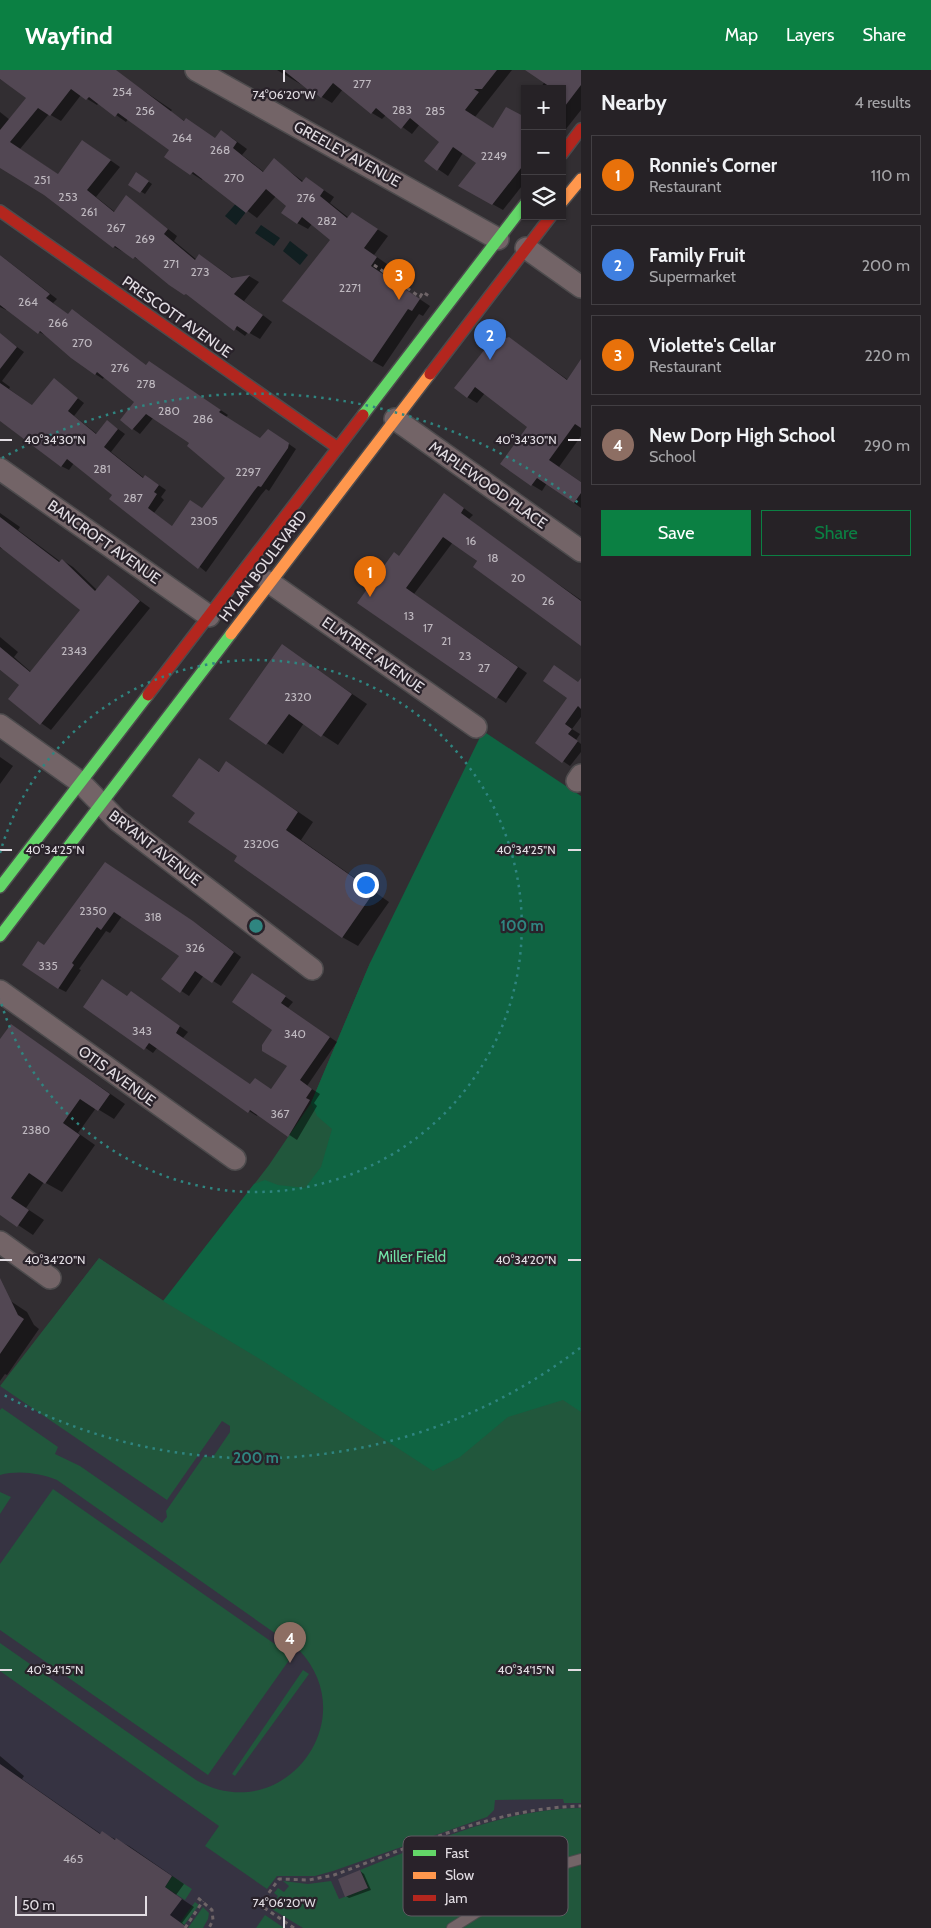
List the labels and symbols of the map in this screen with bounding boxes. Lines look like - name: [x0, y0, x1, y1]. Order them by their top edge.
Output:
- house number: 277: [353, 76, 371, 91]
- house number: 254: [112, 84, 132, 99]
- text: 74°06'20"W: [252, 87, 316, 102]
- house number: 283: [392, 102, 412, 117]
- house number: 256: [135, 103, 155, 118]
- house number: 285: [425, 103, 445, 118]
- street label: GREELEY AVENUE: [291, 117, 403, 191]
- house number: 264: [172, 130, 192, 145]
- house number: 268: [210, 142, 230, 157]
- house number: 2249: [481, 148, 507, 163]
- house number: 270: [224, 170, 244, 185]
- house number: 251: [34, 172, 50, 187]
- house number: 253: [58, 189, 78, 204]
- house number: 276: [297, 190, 316, 205]
- house number: 261: [81, 204, 97, 219]
- house number: 282: [317, 213, 337, 228]
- house number: 267: [106, 220, 126, 235]
- house number: 269: [135, 231, 155, 246]
- house number: 271: [163, 256, 179, 271]
- pin: 3: [383, 259, 415, 300]
- house number: 273: [191, 264, 209, 279]
- street label: PRESCOTT AVENUE: [119, 272, 235, 362]
- house number: 2271: [339, 280, 361, 295]
- house number: 264: [18, 294, 38, 309]
- house number: 266: [48, 315, 68, 330]
- pin: 2: [474, 319, 506, 360]
- house number: 270: [72, 335, 92, 350]
- house number: 276: [111, 360, 130, 375]
- house number: 278: [136, 376, 156, 391]
- house number: 280: [158, 403, 180, 418]
- house number: 286: [193, 411, 213, 426]
- text: 40°34'30"N: [24, 432, 86, 447]
- text: 40°34'30"N: [495, 432, 557, 447]
- street label: MAPLEWOOD PLACE: [425, 437, 551, 533]
- house number: 281: [93, 461, 111, 476]
- house number: 2297: [235, 464, 261, 479]
- house number: 287: [123, 490, 143, 505]
- street label: BANCROFT AVENUE: [44, 496, 164, 588]
- street label: HYLAN BOULEVARD: [215, 507, 311, 625]
- house number: 2305: [190, 513, 218, 528]
- house number: 16: [466, 533, 477, 548]
- house number: 18: [487, 550, 499, 565]
- pin: 1: [354, 556, 386, 597]
- house number: 20: [511, 570, 525, 585]
- house number: 26: [541, 593, 555, 608]
- house number: 13: [404, 608, 414, 623]
- street label: ELMTREE AVENUE: [319, 613, 427, 697]
- house number: 17: [423, 620, 433, 635]
- house number: 21: [441, 633, 451, 648]
- house number: 2343: [61, 643, 87, 658]
- house number: 23: [459, 648, 471, 663]
- house number: 27: [478, 660, 490, 675]
- house number: 2320: [284, 689, 312, 704]
- street label: BRYANT AVENUE: [105, 806, 205, 890]
- house number: 2320G: [243, 836, 279, 851]
- text: 40°34'25"N: [25, 842, 85, 857]
- text: 40°34'25"N: [496, 842, 556, 857]
- your location: [353, 872, 379, 898]
- house number: 2350: [79, 903, 107, 918]
- house number: 318: [144, 909, 162, 924]
- centre of rings: [247, 917, 265, 935]
- text: 100 m: [500, 917, 544, 935]
- house number: 326: [185, 940, 205, 955]
- house number: 335: [38, 958, 58, 973]
- house number: 343: [132, 1023, 152, 1038]
- house number: 340: [284, 1026, 306, 1041]
- street label: OTIS AVENUE: [75, 1042, 159, 1110]
- house number: 367: [270, 1106, 290, 1121]
- house number: 2380: [22, 1122, 50, 1137]
- park label: Miller Field: [378, 1248, 446, 1266]
- text: 40°34'20"N: [24, 1252, 86, 1267]
- text: 40°34'20"N: [495, 1252, 557, 1267]
- text: 200 m: [233, 1449, 279, 1467]
- pin: 4: [274, 1622, 306, 1663]
- text: 40°34'15"N: [27, 1662, 83, 1677]
- text: 40°34'15"N: [498, 1662, 554, 1677]
- legend: [403, 1836, 568, 1916]
- text: Fast: [445, 1844, 469, 1862]
- house number: 465: [63, 1851, 83, 1866]
- text: Slow: [445, 1866, 474, 1884]
- text: Jam: [444, 1889, 467, 1907]
- scale bar: [15, 1893, 148, 1916]
- text: 74°06'20"W: [252, 1895, 316, 1910]

